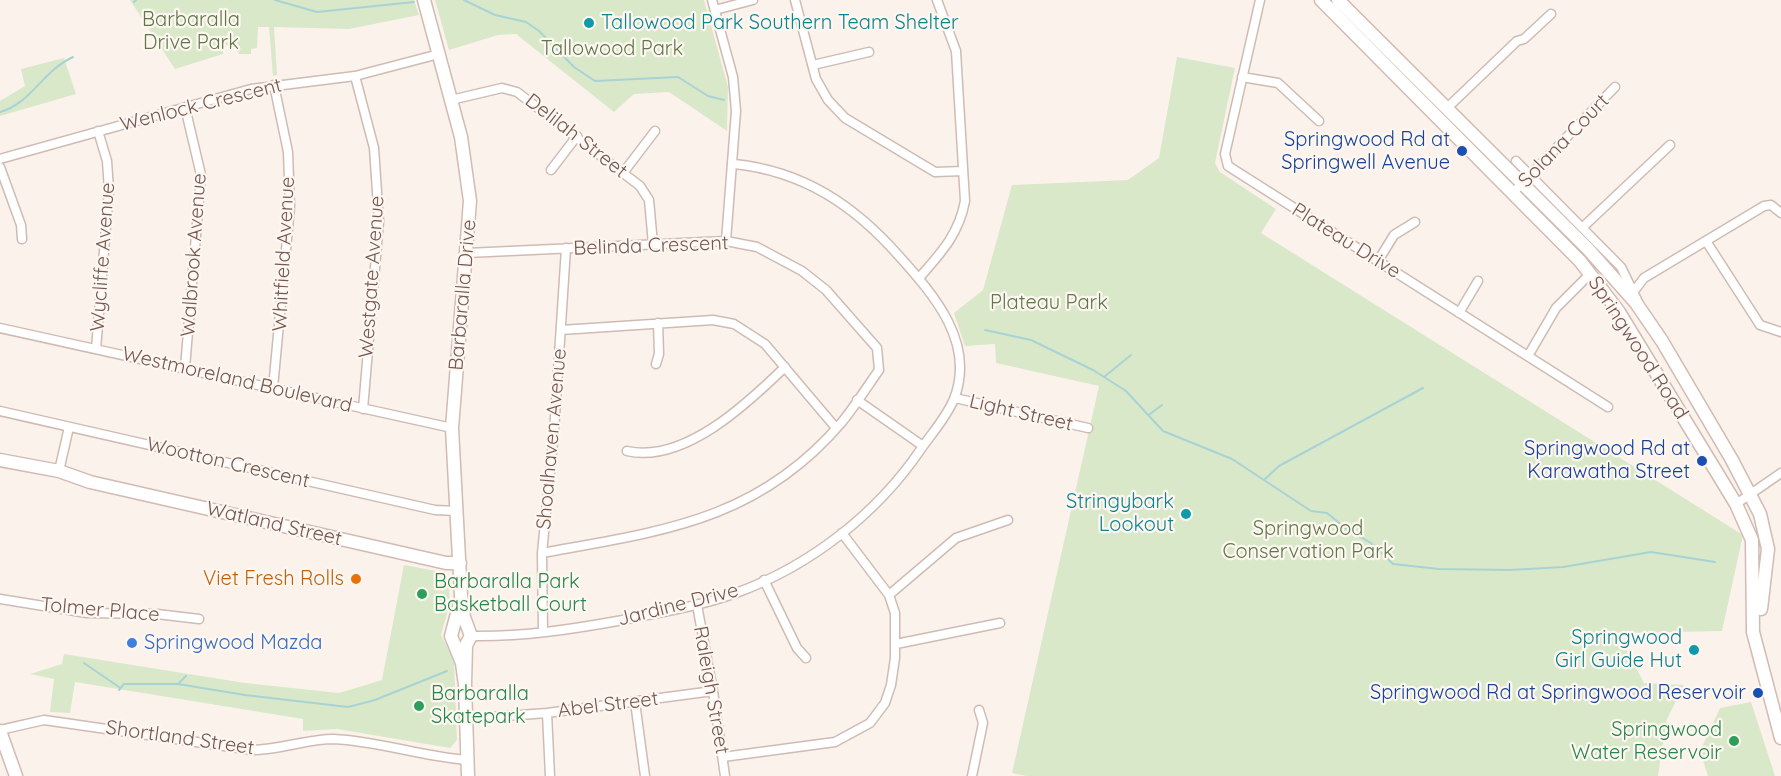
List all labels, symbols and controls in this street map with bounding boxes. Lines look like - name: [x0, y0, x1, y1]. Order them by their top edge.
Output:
- park label: Barbaralla Drive Park: [142, 8, 240, 55]
- place label: Tallowood Park Southern Team Shelter: [601, 11, 959, 35]
- marker: Tallowood Park Southern Team Shelter: [582, 16, 596, 30]
- park label: Tallowood Park: [541, 37, 683, 61]
- street label: Wenlock Crescent: [118, 73, 284, 137]
- street label: Delilah Street: [520, 89, 632, 183]
- street label: Solana Court: [1514, 89, 1614, 193]
- place label: Springwood Rd at Springwell Avenue: [1281, 128, 1450, 175]
- marker: Springwood Rd at Springwell Avenue: [1455, 144, 1469, 158]
- street label: Walbrook Avenue: [176, 172, 212, 338]
- street label: Whitfield Avenue: [268, 176, 300, 332]
- street label: Wycliffe Avenue: [86, 182, 120, 332]
- street label: Westgate Avenue: [354, 195, 390, 359]
- street label: Plateau Drive: [1287, 198, 1405, 284]
- street label: Barbaralla Drive: [444, 218, 482, 372]
- street label: Belinda Crescent: [573, 231, 729, 261]
- street label: Springwood Road: [1583, 272, 1693, 424]
- park label: Plateau Park: [990, 291, 1108, 315]
- street label: Westmoreland Boulevard: [120, 342, 354, 418]
- street label: Shoalhaven Avenue: [532, 347, 572, 531]
- street label: Light Street: [967, 389, 1075, 437]
- street label: Wootton Crescent: [144, 433, 312, 493]
- place label: Springwood Rd at Karawatha Street: [1524, 437, 1690, 484]
- marker: Springwood Rd at Karawatha Street: [1695, 454, 1709, 468]
- place label: Stringybark Lookout: [1066, 490, 1174, 537]
- street label: Watland Street: [204, 497, 344, 551]
- marker: Stringybark Lookout: [1179, 507, 1193, 521]
- park label: Springwood Conservation Park: [1222, 517, 1394, 564]
- place label: Viet Fresh Rolls: [203, 567, 344, 591]
- place label: Barbaralla Park Basketball Court: [434, 570, 587, 617]
- marker: Viet Fresh Rolls: [349, 572, 363, 586]
- street label: Jardine Drive: [615, 578, 741, 632]
- marker: Barbaralla Park Basketball Court: [415, 587, 429, 601]
- street label: Tolmer Place: [40, 593, 160, 627]
- street label: Raleigh Street: [688, 624, 734, 756]
- place label: Springwood Girl Guide Hut: [1555, 626, 1682, 673]
- place label: Springwood Mazda: [144, 631, 322, 655]
- marker: Springwood Mazda: [125, 636, 139, 650]
- marker: Springwood Girl Guide Hut: [1687, 643, 1701, 657]
- place label: Springwood Rd at Springwood Reservoir: [1370, 681, 1746, 705]
- place label: Barbaralla Skatepark: [431, 682, 529, 729]
- marker: Springwood Rd at Springwood Reservoir: [1751, 686, 1765, 700]
- street label: Abel Street: [556, 687, 660, 723]
- marker: Barbaralla Skatepark: [412, 699, 426, 713]
- street label: Shortland Street: [104, 716, 256, 760]
- place label: Springwood Water Reservoir: [1571, 718, 1722, 765]
- marker: Springwood Water Reservoir: [1727, 734, 1741, 748]

